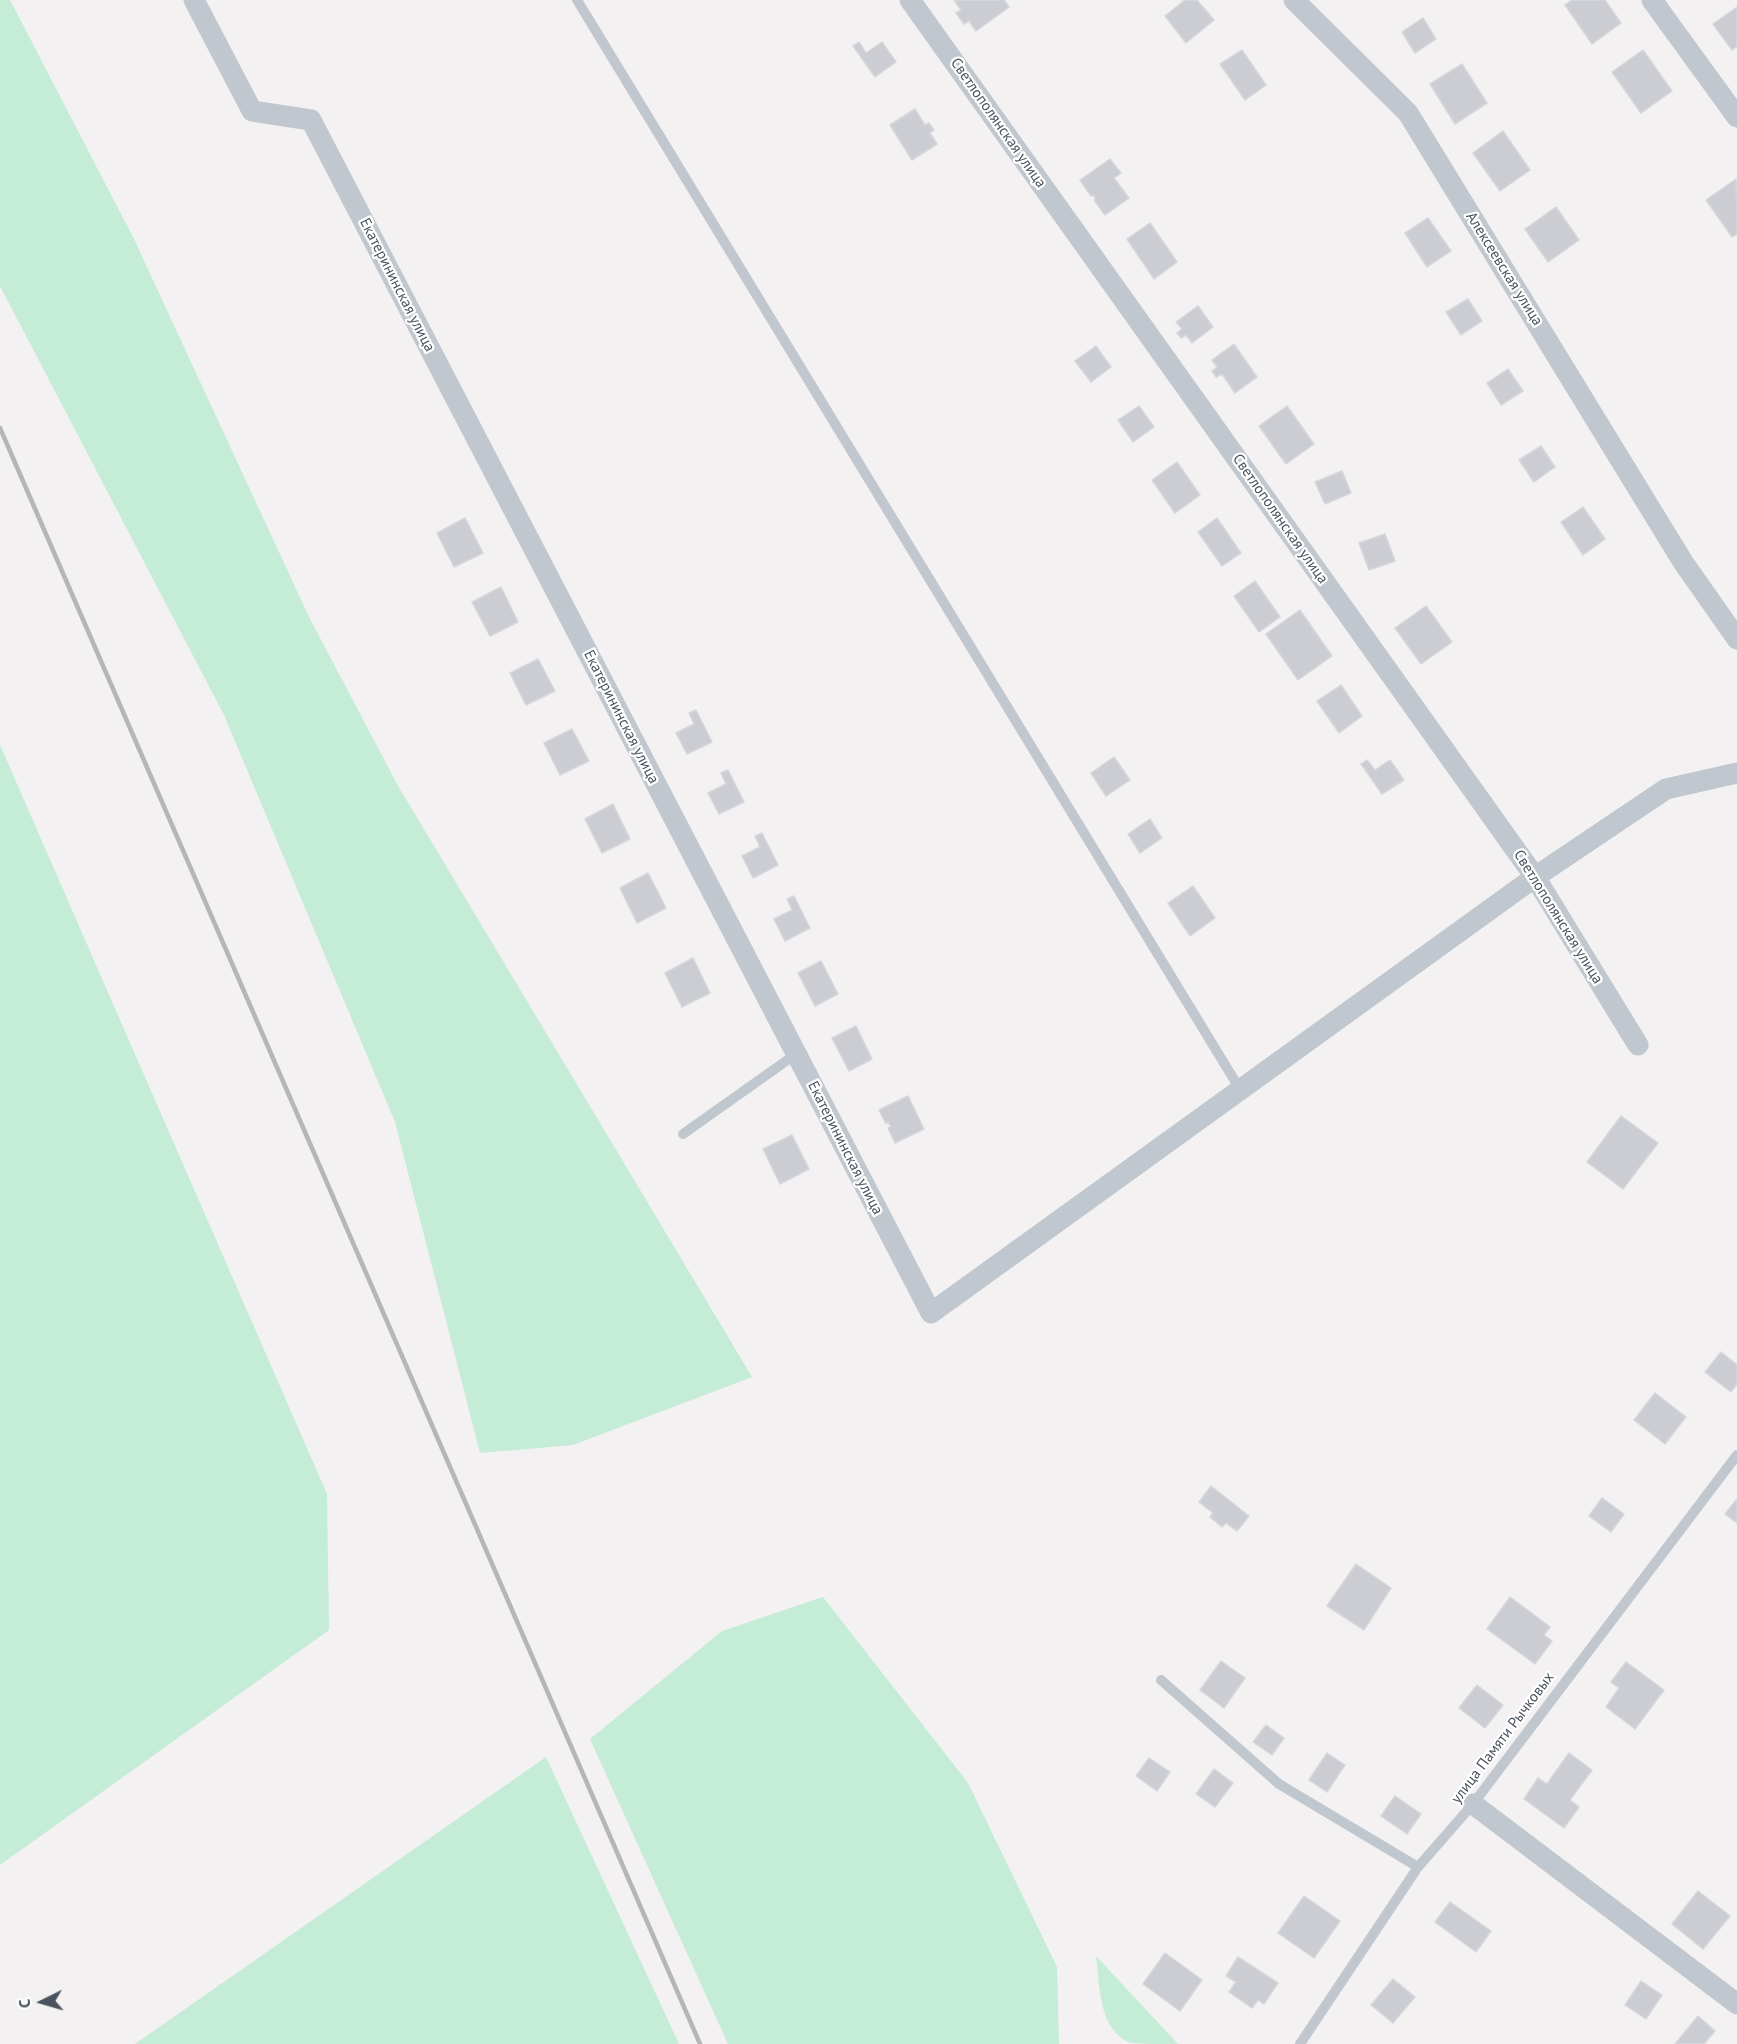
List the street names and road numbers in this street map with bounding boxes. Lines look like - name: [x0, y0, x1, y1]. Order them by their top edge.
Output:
- street label: Светлополянская улица: [946, 55, 1050, 191]
- street label: Алексеевская улица: [1462, 209, 1546, 329]
- street label: Екатерининская улица: [356, 215, 438, 355]
- street label: Светлополянская улица: [1228, 451, 1332, 587]
- street label: Екатерининская улица: [580, 647, 662, 787]
- street label: Светлополянская улица: [1509, 847, 1607, 987]
- street label: Екатерининская улица: [804, 1078, 886, 1218]
- street label: улица Памяти Рычковых: [1448, 1669, 1558, 1807]

